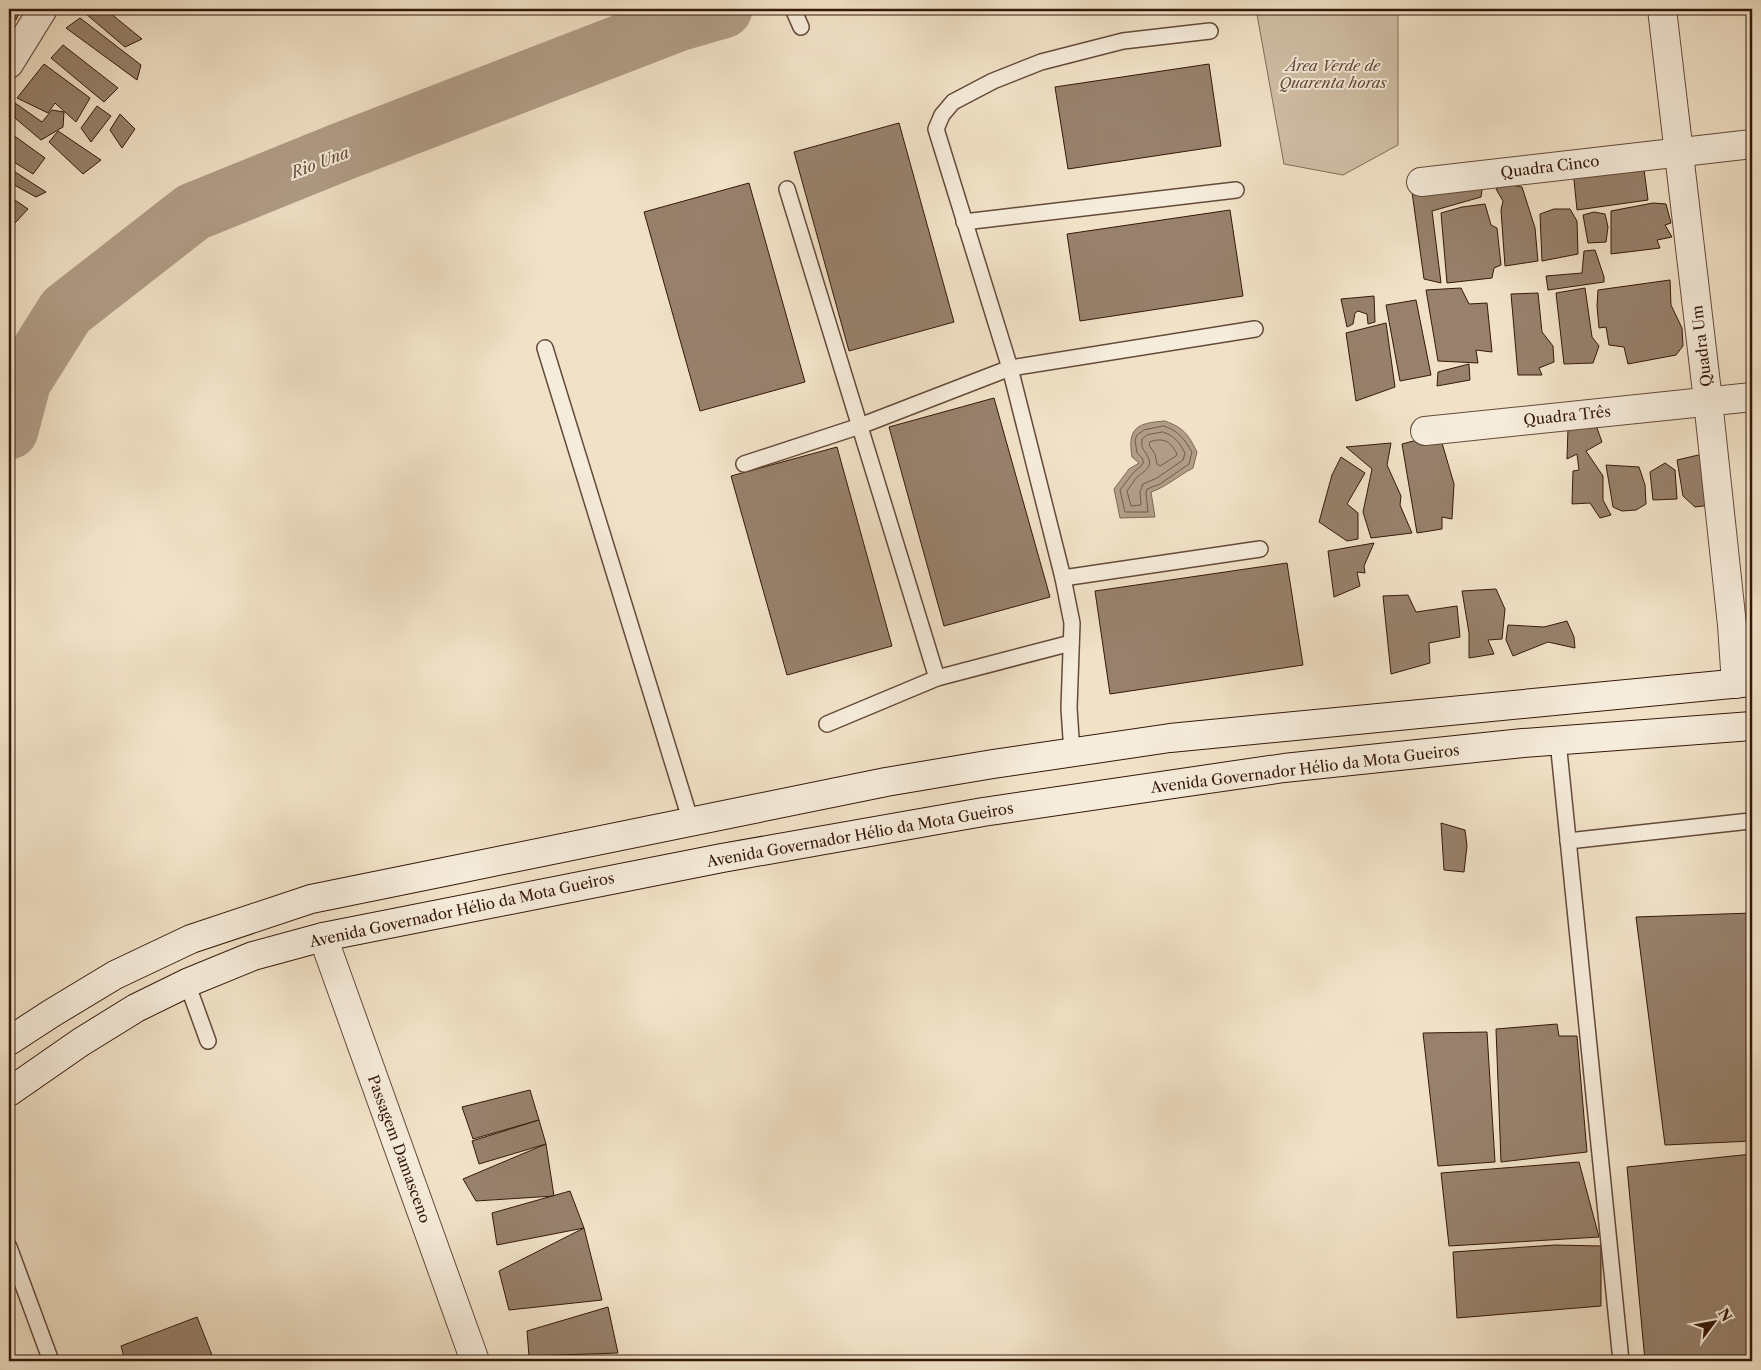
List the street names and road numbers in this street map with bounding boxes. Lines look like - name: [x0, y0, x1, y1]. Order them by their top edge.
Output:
- street label: Quadra Cinco: [1499, 151, 1600, 182]
- street label: Quadra Um: [1687, 304, 1716, 388]
- street label: Quadra Três: [1522, 401, 1612, 430]
- street label: Avenida Governador Hélio da Mota Gueiros: [1148, 740, 1461, 797]
- street label: Avenida Governador Hélio da Mota Gueiros: [704, 798, 1015, 871]
- street label: Avenida Governador Hélio da Mota Gueiros: [307, 868, 616, 951]
- street label: Passagem Damasceno: [364, 1072, 435, 1225]

